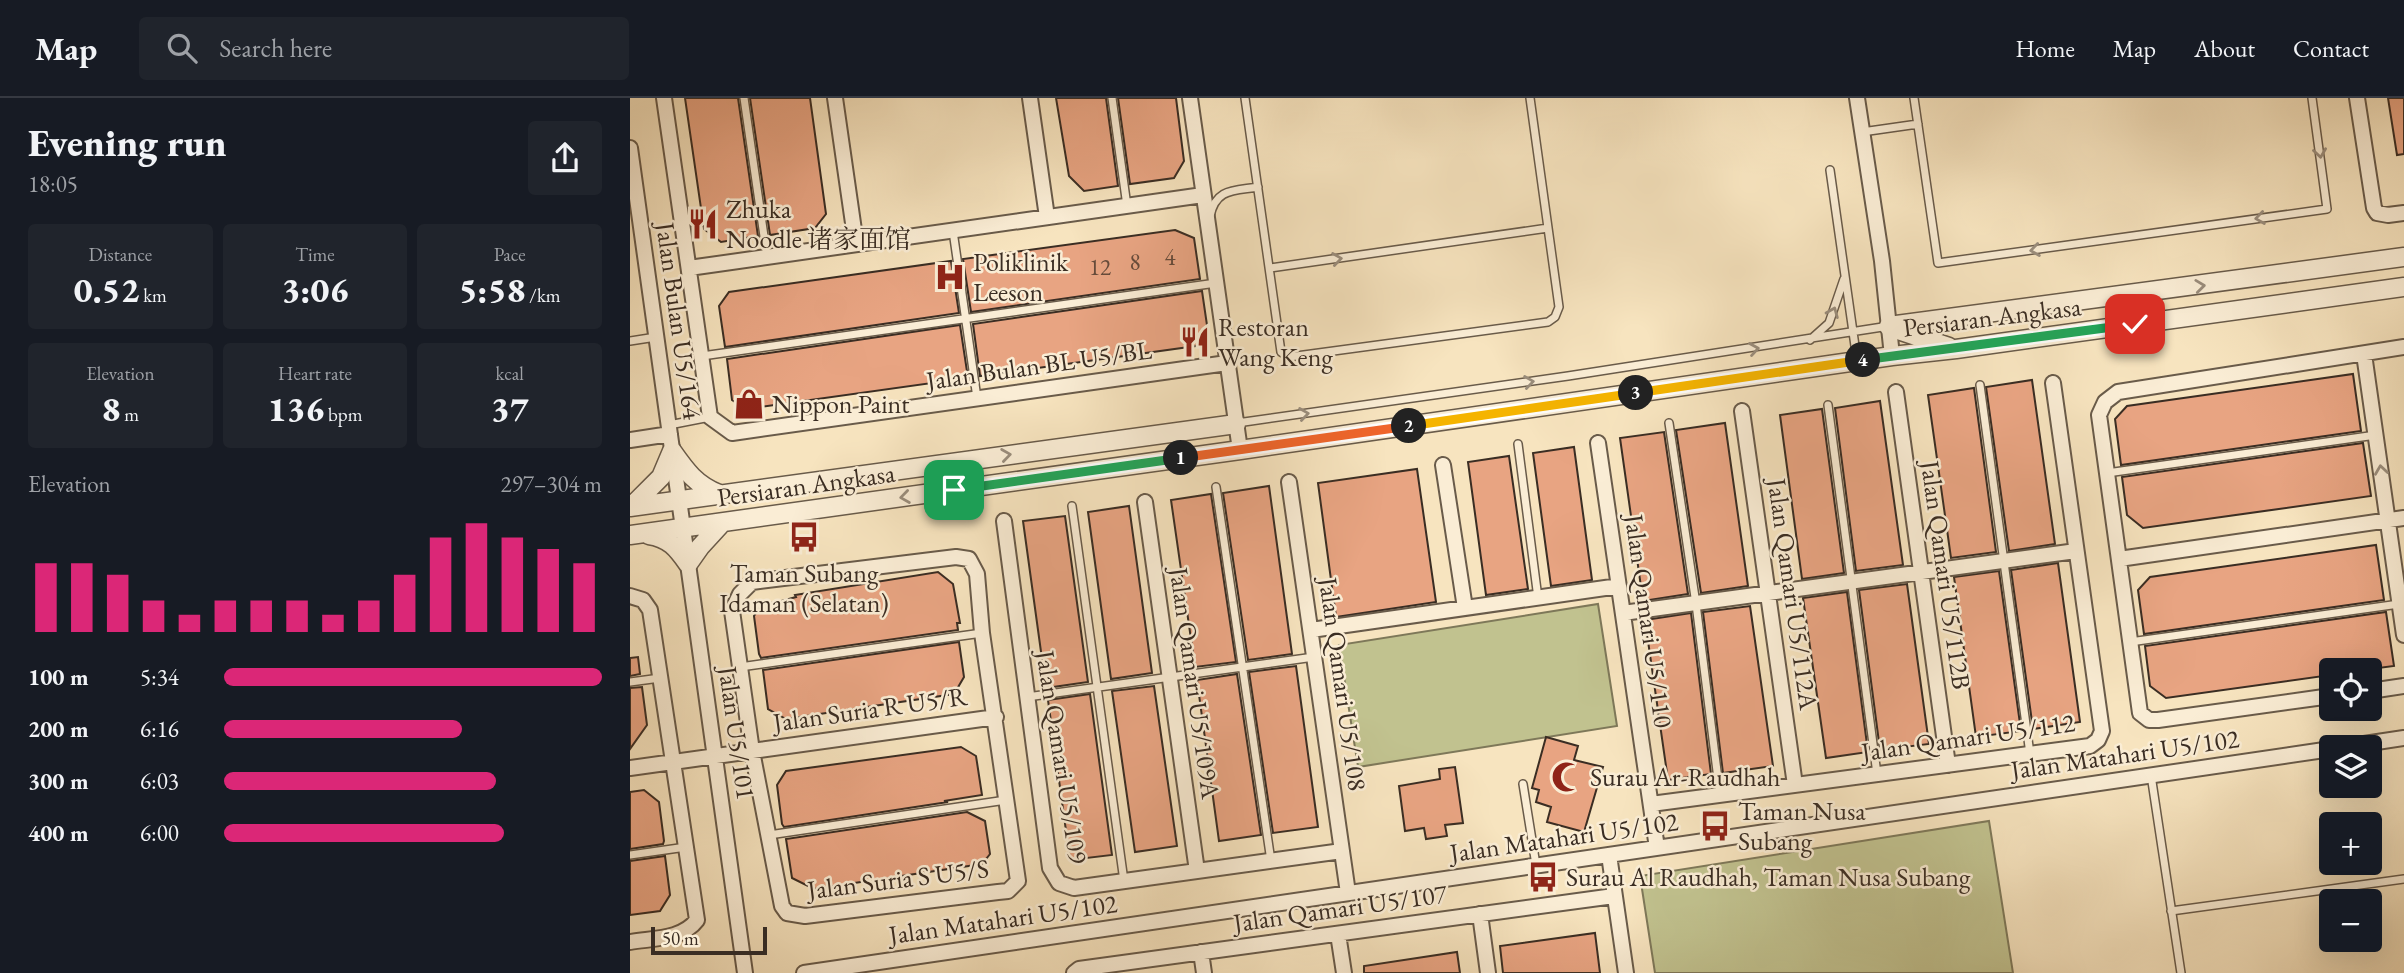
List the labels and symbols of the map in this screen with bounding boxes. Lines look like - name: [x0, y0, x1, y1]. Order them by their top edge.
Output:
- one-way arrow: [2312, 147, 2327, 159]
- place label: Zhuka Noodle 诸家面馆: [726, 192, 911, 256]
- restaurant icon: Zhuka Noodle 诸家面馆: [686, 207, 720, 241]
- one-way arrow: [2254, 210, 2266, 225]
- street label: Jalan Bulan U5/164: [648, 218, 710, 422]
- house number: 4: [1164, 242, 1176, 272]
- one-way arrow: [2029, 242, 2040, 257]
- place label: Poliklinik Leeson: [973, 245, 1069, 309]
- house number: 8: [1129, 247, 1141, 277]
- one-way arrow: [1331, 251, 1343, 266]
- house number: 12: [1089, 252, 1111, 282]
- hospital icon: Poliklinik Leeson: [933, 260, 967, 294]
- one-way arrow: [2194, 278, 2206, 293]
- street label: Persiaran Angkasa: [1901, 289, 2084, 345]
- pin: [2105, 294, 2165, 354]
- one-way arrow: [1825, 306, 1839, 318]
- place label: Restoran Wang Keng: [1218, 310, 1333, 374]
- restaurant icon: Restoran Wang Keng: [1178, 325, 1212, 359]
- street label: Jalan Bulan BL U5/BL: [922, 332, 1154, 398]
- one-way arrow: [1748, 341, 1760, 356]
- pin: 4: [1846, 342, 1880, 378]
- one-way arrow: [1523, 375, 1535, 390]
- pin: 3: [1618, 376, 1654, 410]
- shop icon: Nippon Paint: [732, 387, 766, 421]
- place label: Nippon Paint: [772, 387, 909, 421]
- one-way arrow: [1298, 407, 1309, 422]
- pin: 2: [1392, 408, 1426, 444]
- pin: 1: [1164, 440, 1198, 476]
- one-way arrow: [1000, 448, 1012, 463]
- street label: Persiaran Angkasa: [715, 456, 898, 514]
- street label: Jalan Qamari U5/112B: [1913, 456, 1979, 692]
- pin: [924, 460, 984, 520]
- one-way arrow: [2373, 465, 2388, 476]
- street label: Jalan Qamari U5/112A: [1760, 474, 1826, 713]
- one-way arrow: [899, 489, 911, 504]
- street label: Jalan Qamari U5/110: [1617, 510, 1681, 730]
- bus stop icon: Taman Subang Idaman (Selatan): [787, 520, 821, 554]
- place label: Taman Subang Idaman (Selatan): [719, 556, 889, 620]
- street label: Jalan Qamari U5/109A: [1162, 563, 1228, 802]
- street label: Jalan Qamari U5/108: [1311, 573, 1375, 793]
- street label: Jalan Qamari U5/109: [1028, 646, 1096, 866]
- street label: Jalan U5/101: [711, 662, 763, 802]
- street label: Jalan Suria R U5/R: [769, 678, 970, 740]
- street label: Jalan Qamari U5/112: [1857, 705, 2077, 769]
- street label: Jalan Matahari U5/102: [2007, 721, 2242, 787]
- mosque icon: Surau Ar-Raudhah: [1550, 760, 1584, 794]
- place label: Surau Ar-Raudhah: [1590, 760, 1780, 794]
- place label: Taman Nusa Subang: [1738, 794, 1866, 858]
- street label: Jalan Matahari U5/102: [1446, 804, 1681, 870]
- bus stop icon: Taman Nusa Subang: [1698, 809, 1732, 843]
- street label: Jalan Suria S U5/S: [803, 851, 991, 907]
- bus stop icon: Surau Al Raudhah, Taman Nusa Subang: [1526, 860, 1560, 894]
- place label: Surau Al Raudhah, Taman Nusa Subang: [1566, 860, 1971, 894]
- street label: Jalan Qamari U5/107: [1229, 876, 1449, 940]
- street label: Jalan Matahari U5/102: [885, 886, 1120, 952]
- scale bar: [651, 924, 766, 956]

